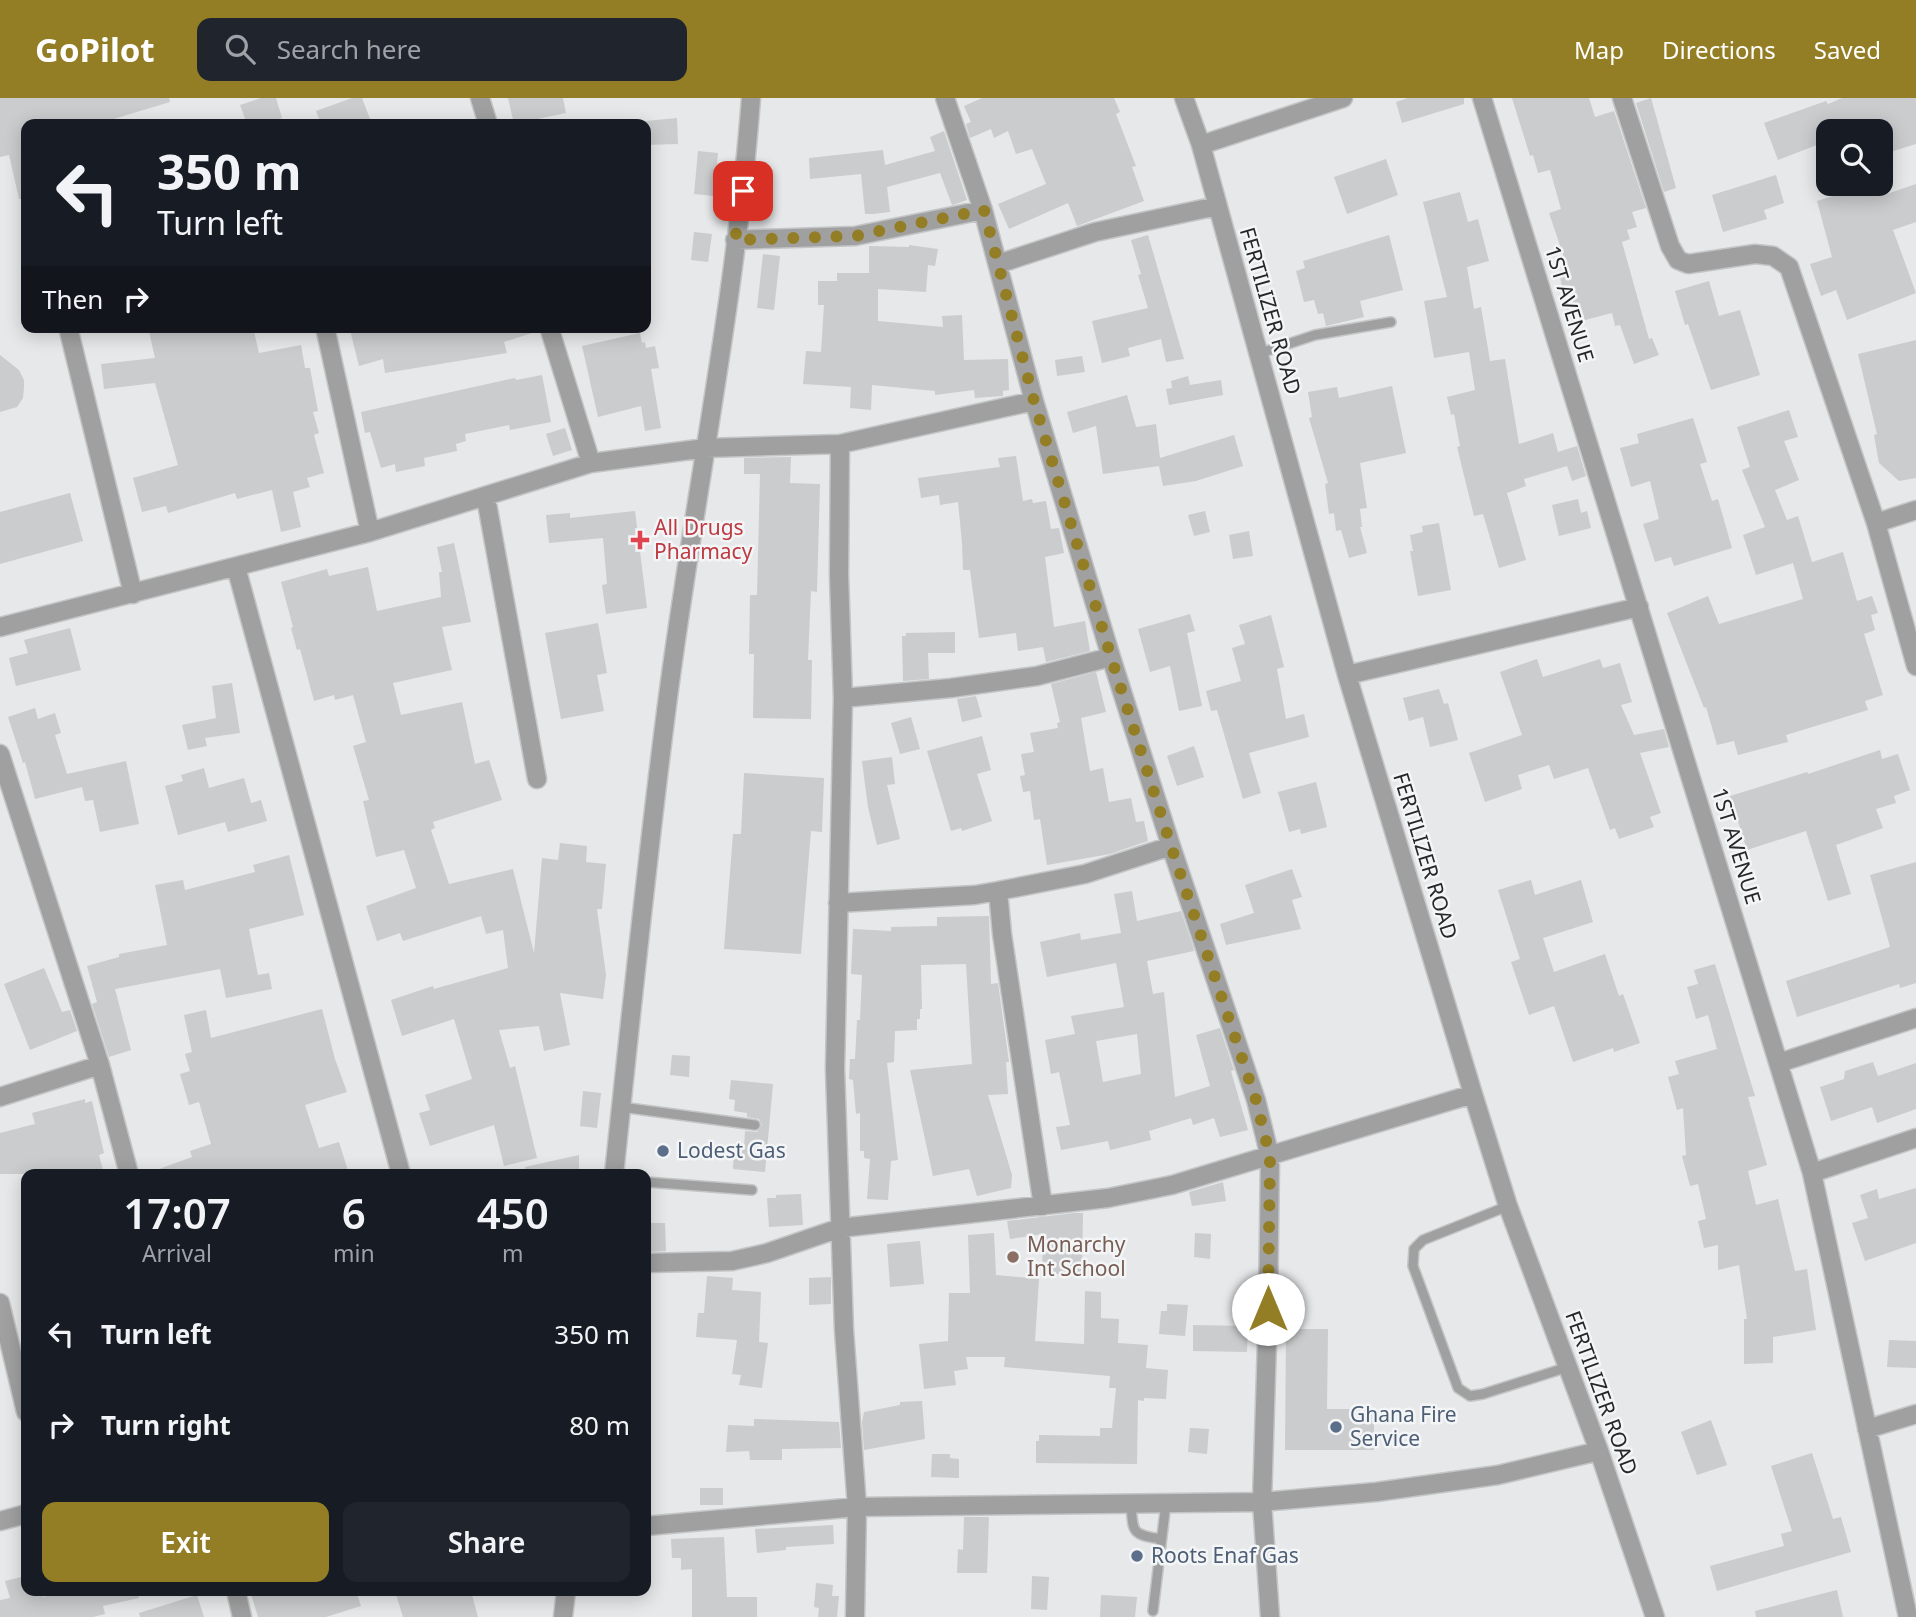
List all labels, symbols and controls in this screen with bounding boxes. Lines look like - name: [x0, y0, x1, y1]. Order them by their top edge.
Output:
- search box: [197, 18, 687, 81]
- text: GoPilot: [35, 27, 155, 72]
- icon: search: [221, 30, 259, 68]
- text: Search here: [277, 31, 421, 67]
- text: Map: [1574, 33, 1624, 66]
- text: Directions: [1662, 33, 1776, 66]
- text: Saved: [1814, 33, 1881, 66]
- map controls: [1816, 119, 1893, 196]
- button: search: [1816, 119, 1893, 196]
- text: 350 m: [157, 138, 302, 204]
- icon: left: [42, 147, 133, 238]
- pin: [713, 161, 773, 221]
- icon: arrive: [724, 172, 762, 210]
- text: Turn left: [157, 201, 283, 244]
- street label: FERTILIZER ROAD: [1234, 224, 1308, 398]
- street label: 1ST AVENUE: [1539, 242, 1601, 365]
- icon: right: [117, 280, 155, 318]
- text: Then: [42, 281, 103, 317]
- place label: All Drugs Pharmacy: [654, 513, 753, 565]
- marker: All Drugs Pharmacy: [632, 532, 648, 548]
- street label: FERTILIZER ROAD: [1387, 769, 1465, 942]
- street label: 1ST AVENUE: [1706, 784, 1768, 907]
- place label: Lodest Gas: [677, 1136, 786, 1164]
- marker: Lodest Gas: [655, 1143, 671, 1159]
- text: 17:07: [123, 1184, 231, 1241]
- text: 6: [342, 1184, 366, 1241]
- text: 450: [477, 1184, 549, 1241]
- place label: Monarchy Int School: [1027, 1230, 1126, 1282]
- text: Arrival: [142, 1237, 212, 1269]
- text: min: [333, 1237, 375, 1269]
- text: m: [502, 1237, 524, 1269]
- marker: Monarchy Int School: [1005, 1249, 1021, 1265]
- position arrow: [1231, 1272, 1305, 1346]
- street label: FERTILIZER ROAD: [1559, 1307, 1645, 1479]
- icon: left: [42, 1315, 80, 1353]
- text: Turn left: [101, 1316, 212, 1352]
- text: 350 m: [554, 1316, 630, 1352]
- place label: Ghana Fire Service: [1350, 1400, 1457, 1452]
- icon: right: [42, 1406, 80, 1444]
- text: Turn right: [101, 1407, 231, 1443]
- text: 80 m: [569, 1407, 630, 1443]
- marker: Ghana Fire Service: [1328, 1419, 1344, 1435]
- button: Exit: [42, 1502, 329, 1582]
- button: Share: [343, 1502, 630, 1582]
- place label: Roots Enaf Gas: [1151, 1541, 1299, 1569]
- marker: Roots Enaf Gas: [1129, 1548, 1145, 1564]

